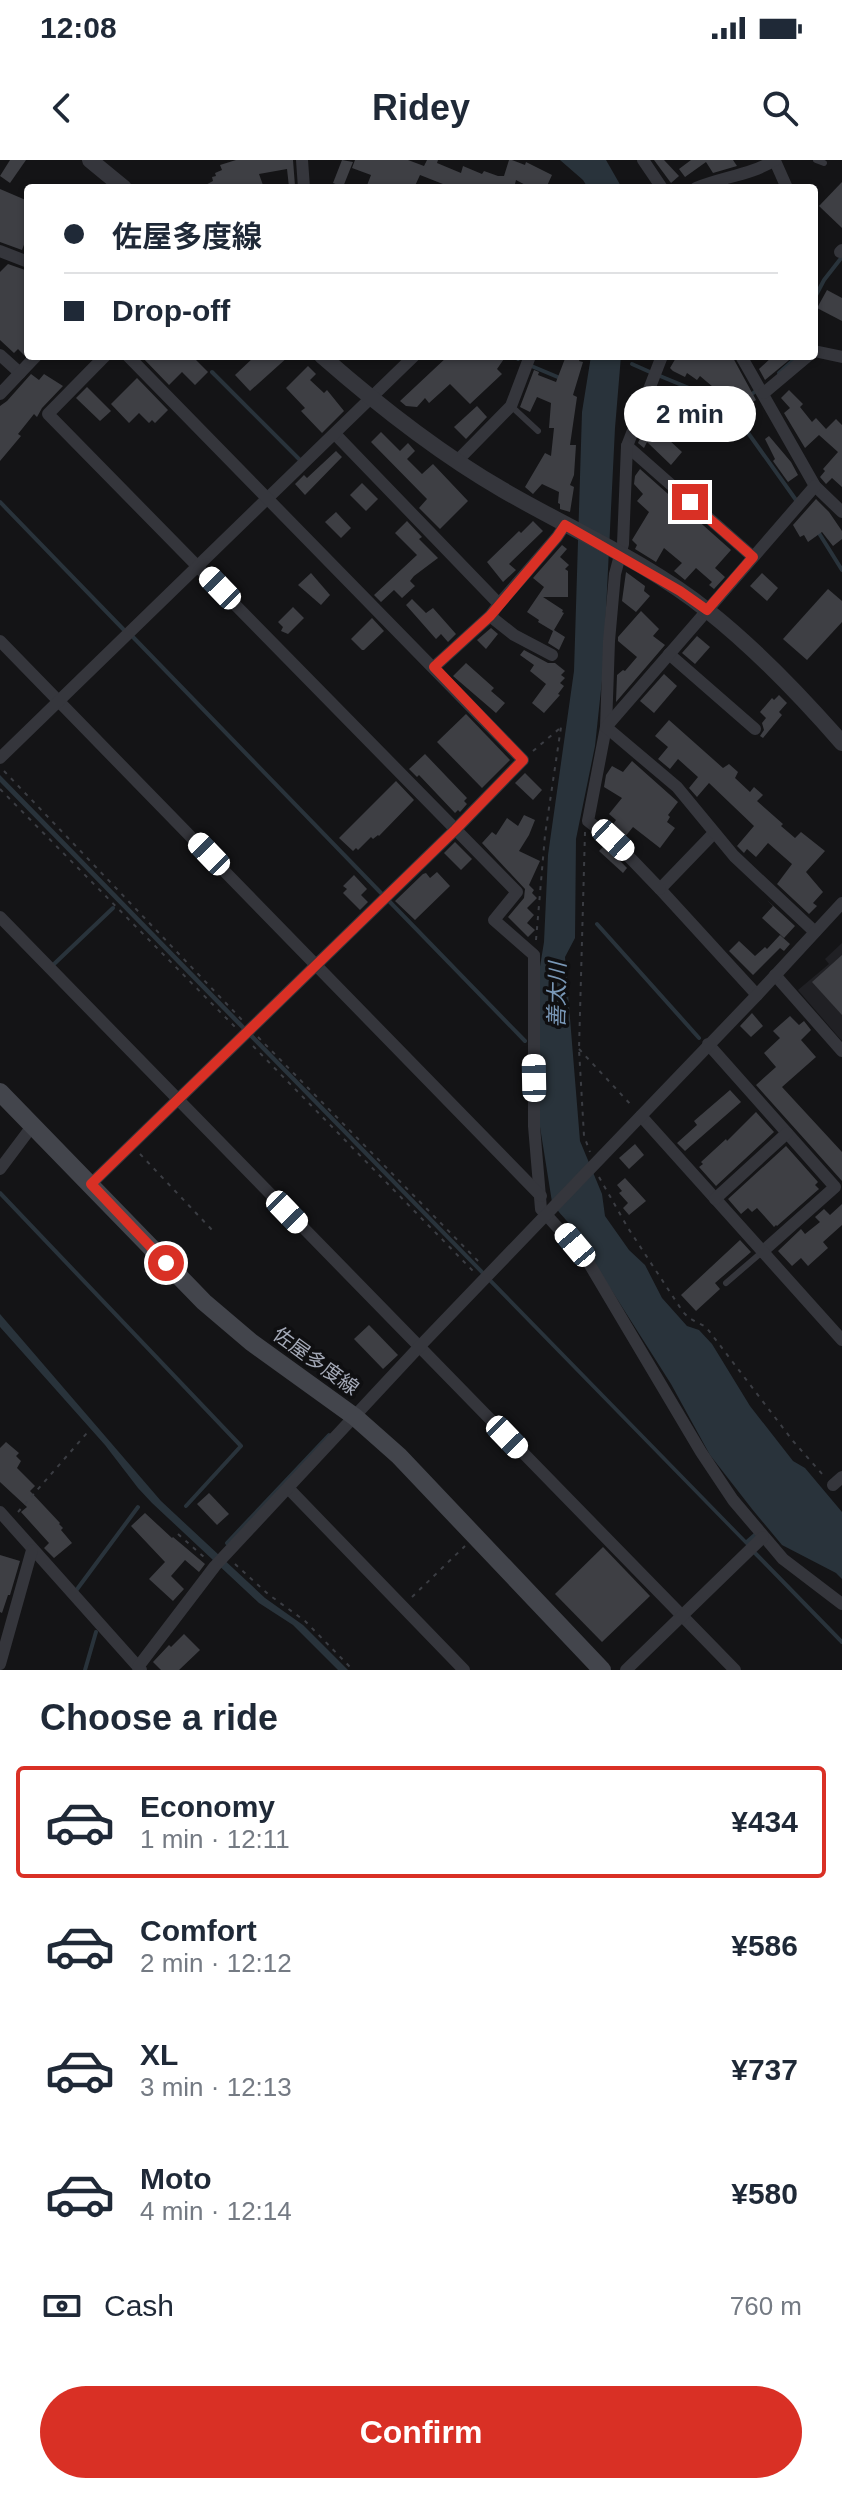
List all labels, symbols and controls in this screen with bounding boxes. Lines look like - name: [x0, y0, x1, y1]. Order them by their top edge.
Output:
- text: 12:08: [40, 11, 117, 44]
- icon: back: [40, 86, 84, 130]
- icon: search: [758, 86, 802, 130]
- text: Ridey: [372, 87, 470, 128]
- text: 佐屋多度線: [112, 220, 262, 253]
- text: Drop-off: [112, 294, 230, 327]
- callout: 2 min: [624, 386, 756, 442]
- text: 2 min: [656, 399, 724, 429]
- route end: [672, 484, 708, 520]
- car: [195, 562, 245, 614]
- car: [587, 815, 639, 865]
- car: [184, 828, 234, 880]
- water label: 善太川: [544, 960, 570, 1028]
- car: [522, 1054, 546, 1102]
- car: [262, 1186, 312, 1238]
- car: [550, 1219, 600, 1271]
- route start: [148, 1245, 184, 1281]
- street label: 佐屋多度線: [269, 1323, 363, 1399]
- car: [482, 1411, 532, 1463]
- text: Choose a ride: [40, 1697, 278, 1738]
- icon: car: [44, 1786, 116, 1858]
- text: Economy: [140, 1790, 275, 1823]
- text: ¥434: [731, 1805, 798, 1838]
- text: 1 min · 12:11: [140, 1824, 290, 1854]
- icon: car: [44, 1910, 116, 1982]
- text: Comfort: [140, 1914, 257, 1947]
- text: ¥586: [731, 1929, 798, 1962]
- text: 2 min · 12:12: [140, 1948, 292, 1978]
- icon: car: [44, 2034, 116, 2106]
- text: XL: [140, 2038, 178, 2071]
- text: ¥737: [731, 2053, 798, 2086]
- text: 3 min · 12:13: [140, 2072, 292, 2102]
- icon: car: [44, 2158, 116, 2230]
- text: Moto: [140, 2162, 212, 2195]
- text: ¥580: [731, 2177, 798, 2210]
- text: 4 min · 12:14: [140, 2196, 292, 2226]
- icon: cash: [40, 2284, 84, 2328]
- text: Cash: [104, 2289, 174, 2322]
- text: 760 m: [730, 2291, 802, 2321]
- button: Confirm: [40, 2386, 802, 2478]

